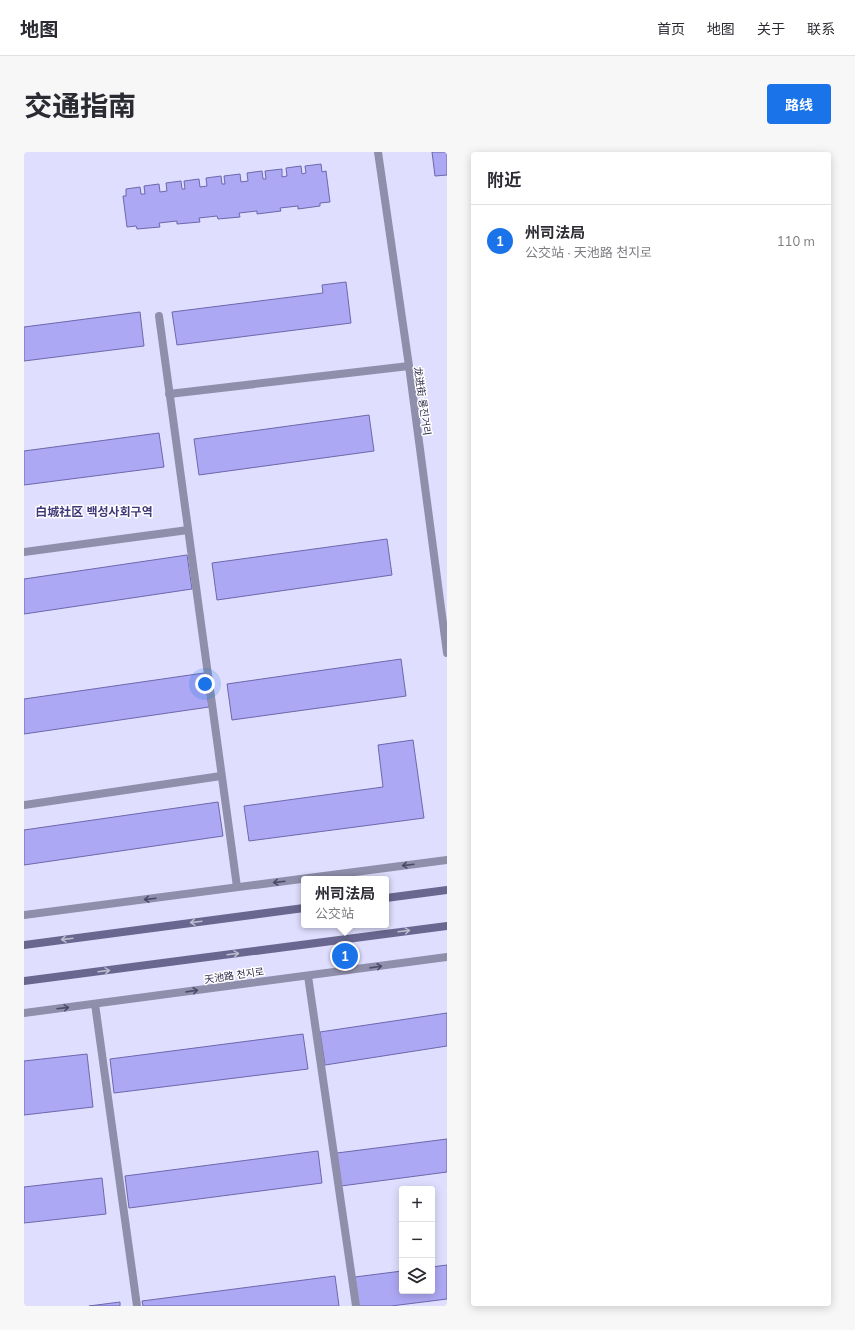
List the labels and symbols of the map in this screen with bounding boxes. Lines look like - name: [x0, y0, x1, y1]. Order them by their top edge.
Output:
- street label: 龙进街 룡진거리: [411, 366, 434, 436]
- district label: 白城社区 백성사회구역: [35, 504, 153, 519]
- your location: [195, 674, 215, 694]
- one-way arrow: [402, 861, 415, 869]
- one-way arrow: [273, 878, 286, 886]
- one-way arrow: [144, 895, 157, 903]
- one-way arrow: [190, 919, 203, 926]
- one-way arrow: [397, 928, 410, 935]
- one-way arrow: [61, 935, 74, 943]
- pin: 1: [332, 941, 358, 971]
- one-way arrow: [226, 950, 239, 958]
- one-way arrow: [369, 963, 382, 971]
- street label: 天池路 천지로: [203, 965, 265, 986]
- one-way arrow: [97, 967, 110, 975]
- one-way arrow: [185, 987, 198, 995]
- one-way arrow: [56, 1004, 69, 1012]

